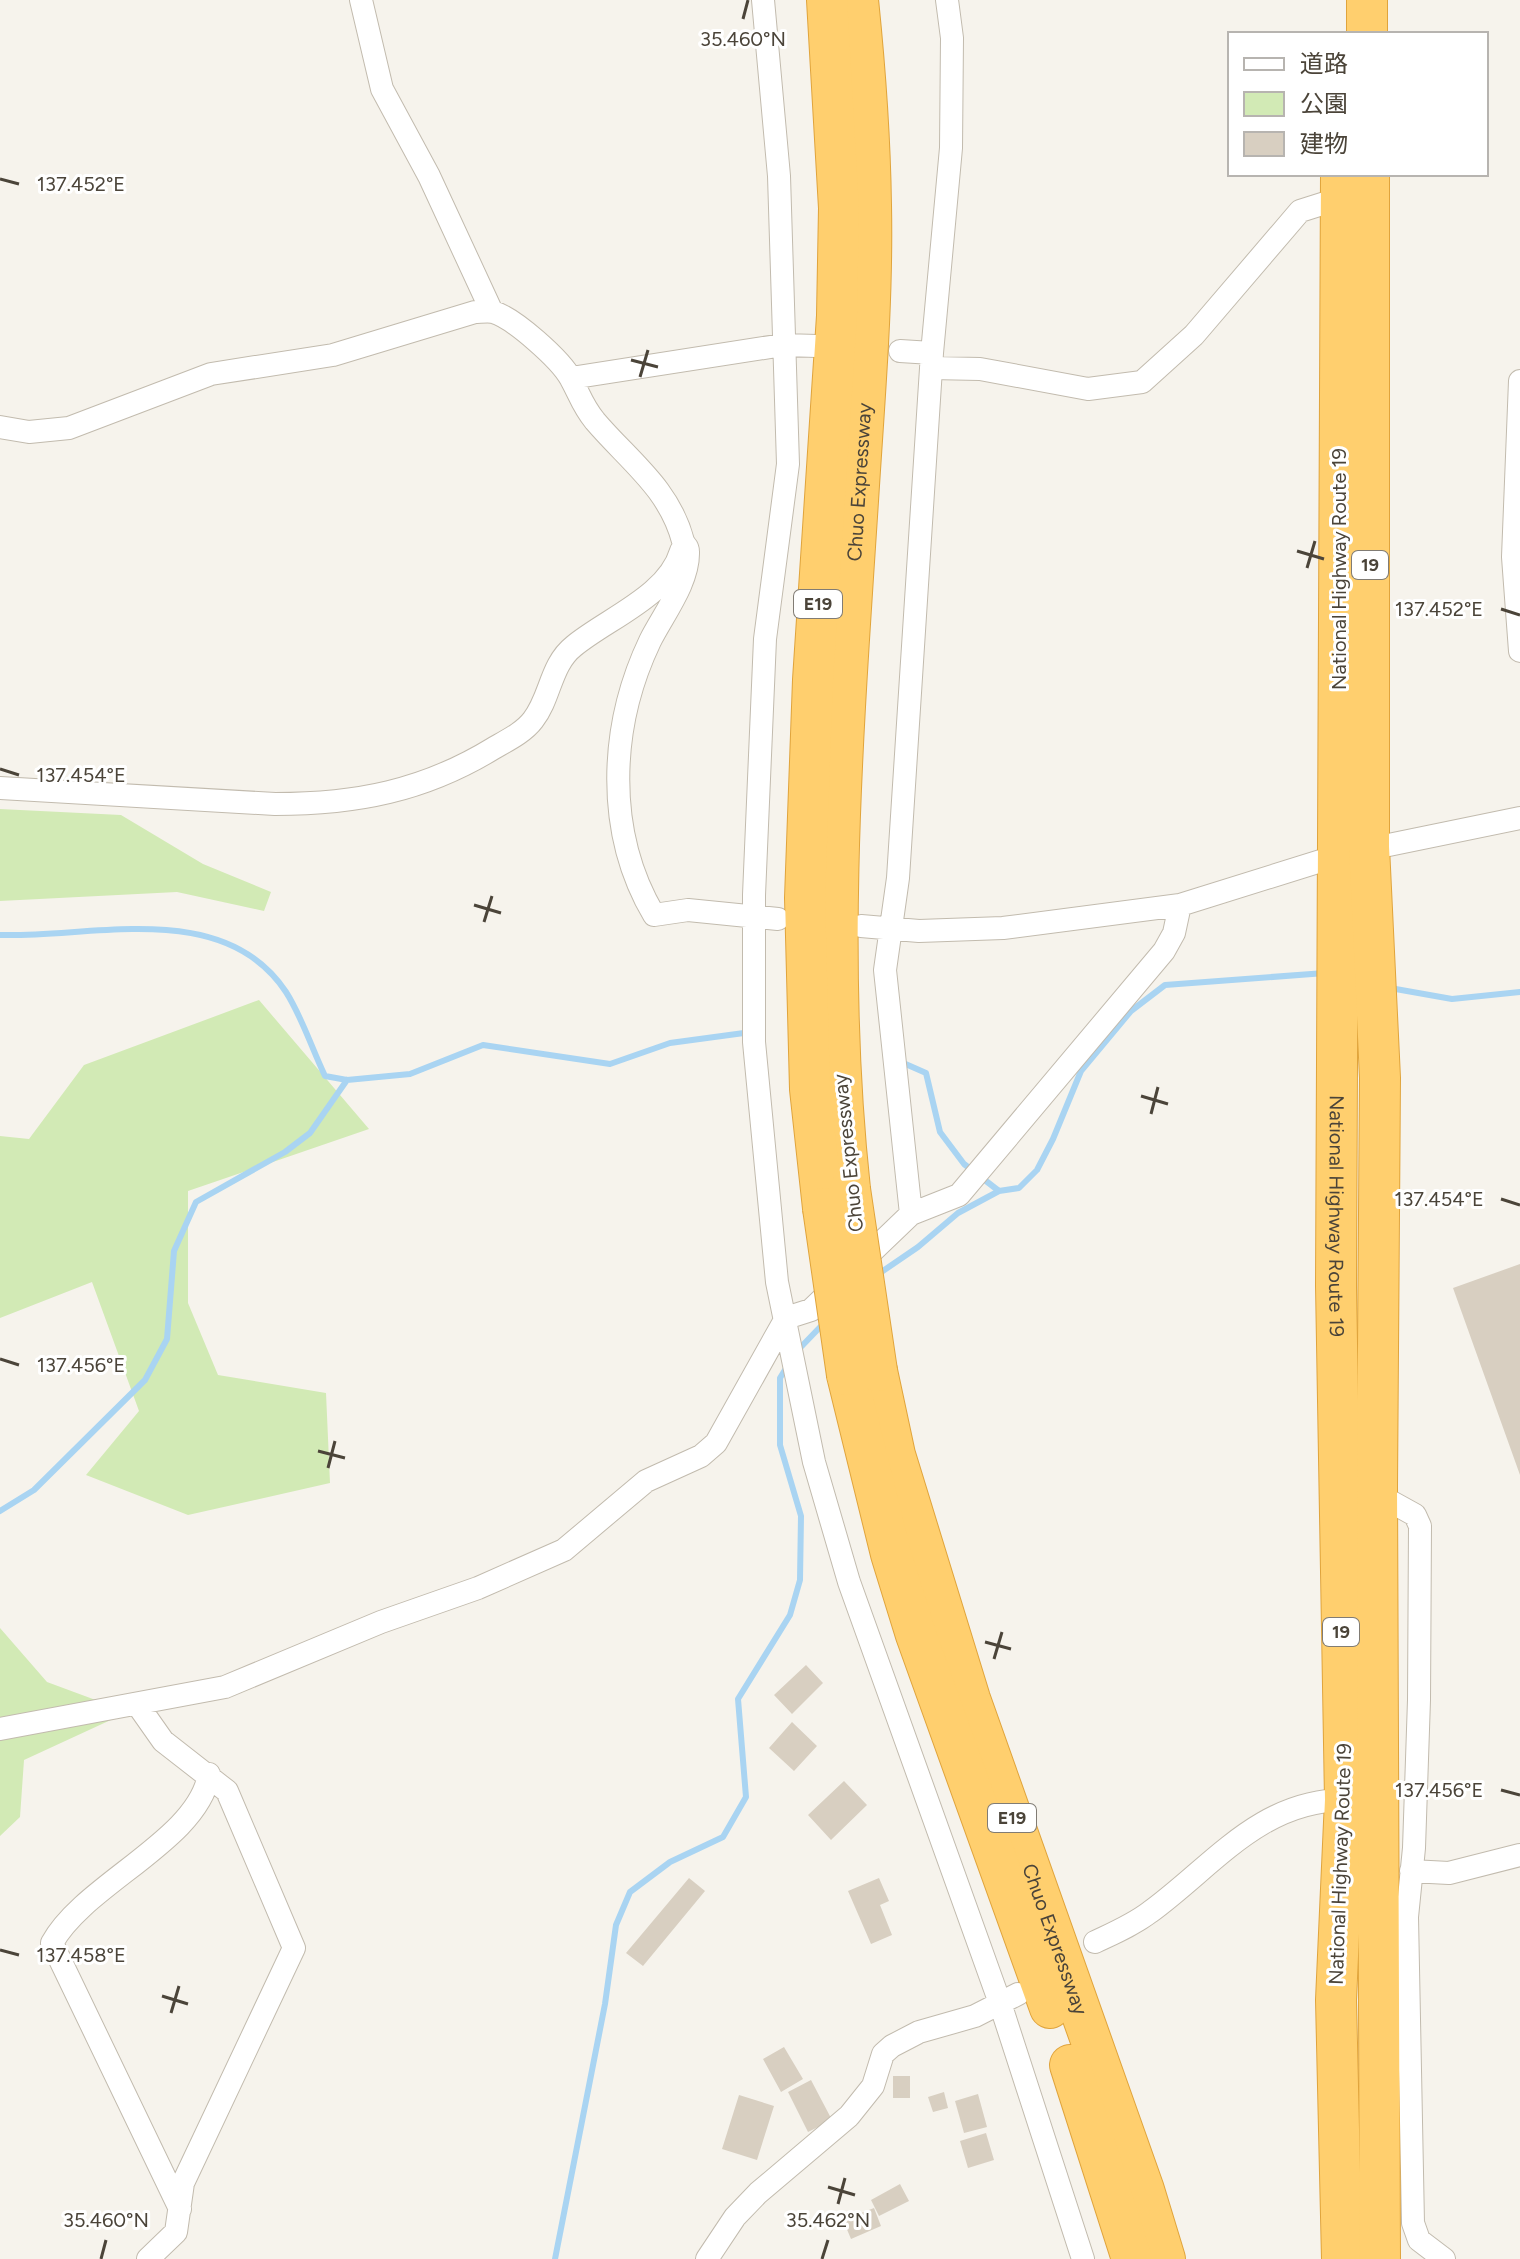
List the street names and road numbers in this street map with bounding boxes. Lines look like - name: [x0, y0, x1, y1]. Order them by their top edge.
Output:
- street label: Chuo Expressway: [842, 402, 876, 562]
- street label: National Highway Route 19: [1327, 448, 1351, 690]
- road number: 19: [1352, 551, 1388, 579]
- road number: E19: [794, 590, 842, 618]
- street label: Chuo Expressway: [828, 1072, 868, 1233]
- street label: National Highway Route 19: [1324, 1095, 1349, 1337]
- road number: 19: [1323, 1618, 1359, 1646]
- street label: National Highway Route 19: [1324, 1743, 1356, 1985]
- road number: E19: [988, 1804, 1036, 1832]
- street label: Chuo Expressway: [1017, 1860, 1093, 2019]

